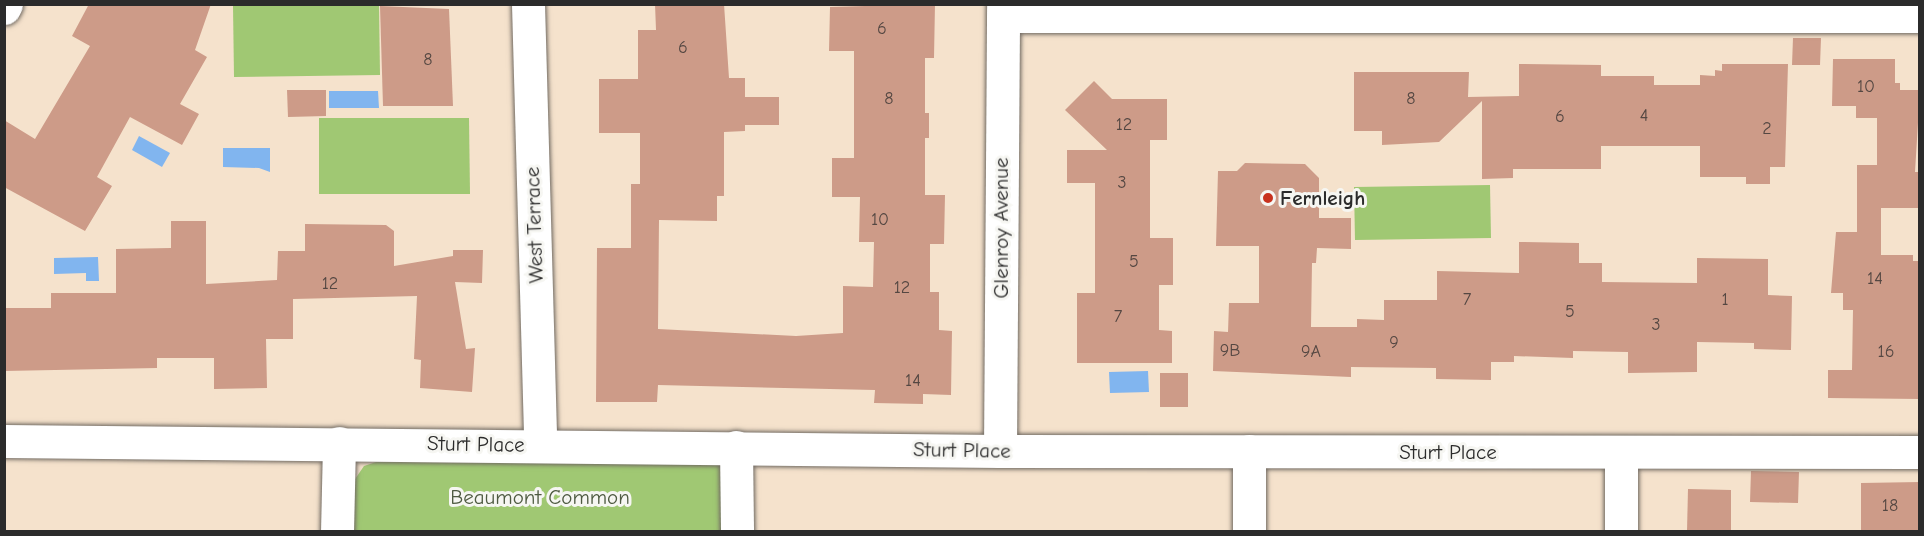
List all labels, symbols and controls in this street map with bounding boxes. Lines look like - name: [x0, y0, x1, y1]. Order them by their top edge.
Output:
- house number: 6: [877, 18, 887, 40]
- house number: 6: [678, 37, 688, 59]
- house number: 8: [423, 49, 433, 71]
- house number: 10: [1857, 76, 1875, 98]
- house number: 8: [884, 88, 894, 110]
- house number: 8: [1406, 88, 1416, 110]
- house number: 4: [1640, 105, 1648, 127]
- house number: 6: [1555, 106, 1565, 128]
- house number: 12: [1116, 114, 1132, 136]
- house number: 2: [1762, 118, 1772, 140]
- street label: Glenroy Avenue: [988, 157, 1014, 299]
- street label: West Terrace: [519, 166, 549, 284]
- house number: 3: [1117, 172, 1127, 194]
- place label: Fernleigh: [1280, 185, 1365, 211]
- marker: Fernleigh: [1261, 191, 1275, 205]
- house number: 10: [871, 209, 889, 231]
- house number: 5: [1129, 251, 1139, 273]
- house number: 14: [1867, 268, 1883, 290]
- house number: 12: [322, 273, 338, 295]
- house number: 12: [894, 277, 910, 299]
- house number: 7: [1463, 289, 1471, 311]
- house number: 1: [1721, 289, 1729, 311]
- house number: 5: [1565, 301, 1575, 323]
- house number: 7: [1114, 306, 1122, 328]
- house number: 3: [1651, 314, 1661, 336]
- house number: 9: [1389, 332, 1399, 354]
- house number: 9B: [1220, 340, 1240, 362]
- house number: 9A: [1301, 341, 1321, 363]
- house number: 16: [1878, 341, 1894, 363]
- house number: 14: [905, 370, 921, 392]
- street label: Sturt Place: [427, 431, 525, 457]
- street label: Sturt Place: [913, 437, 1011, 463]
- street label: Sturt Place: [1399, 439, 1497, 465]
- park label: Beaumont Common: [450, 484, 630, 510]
- house number: 18: [1882, 495, 1898, 517]

